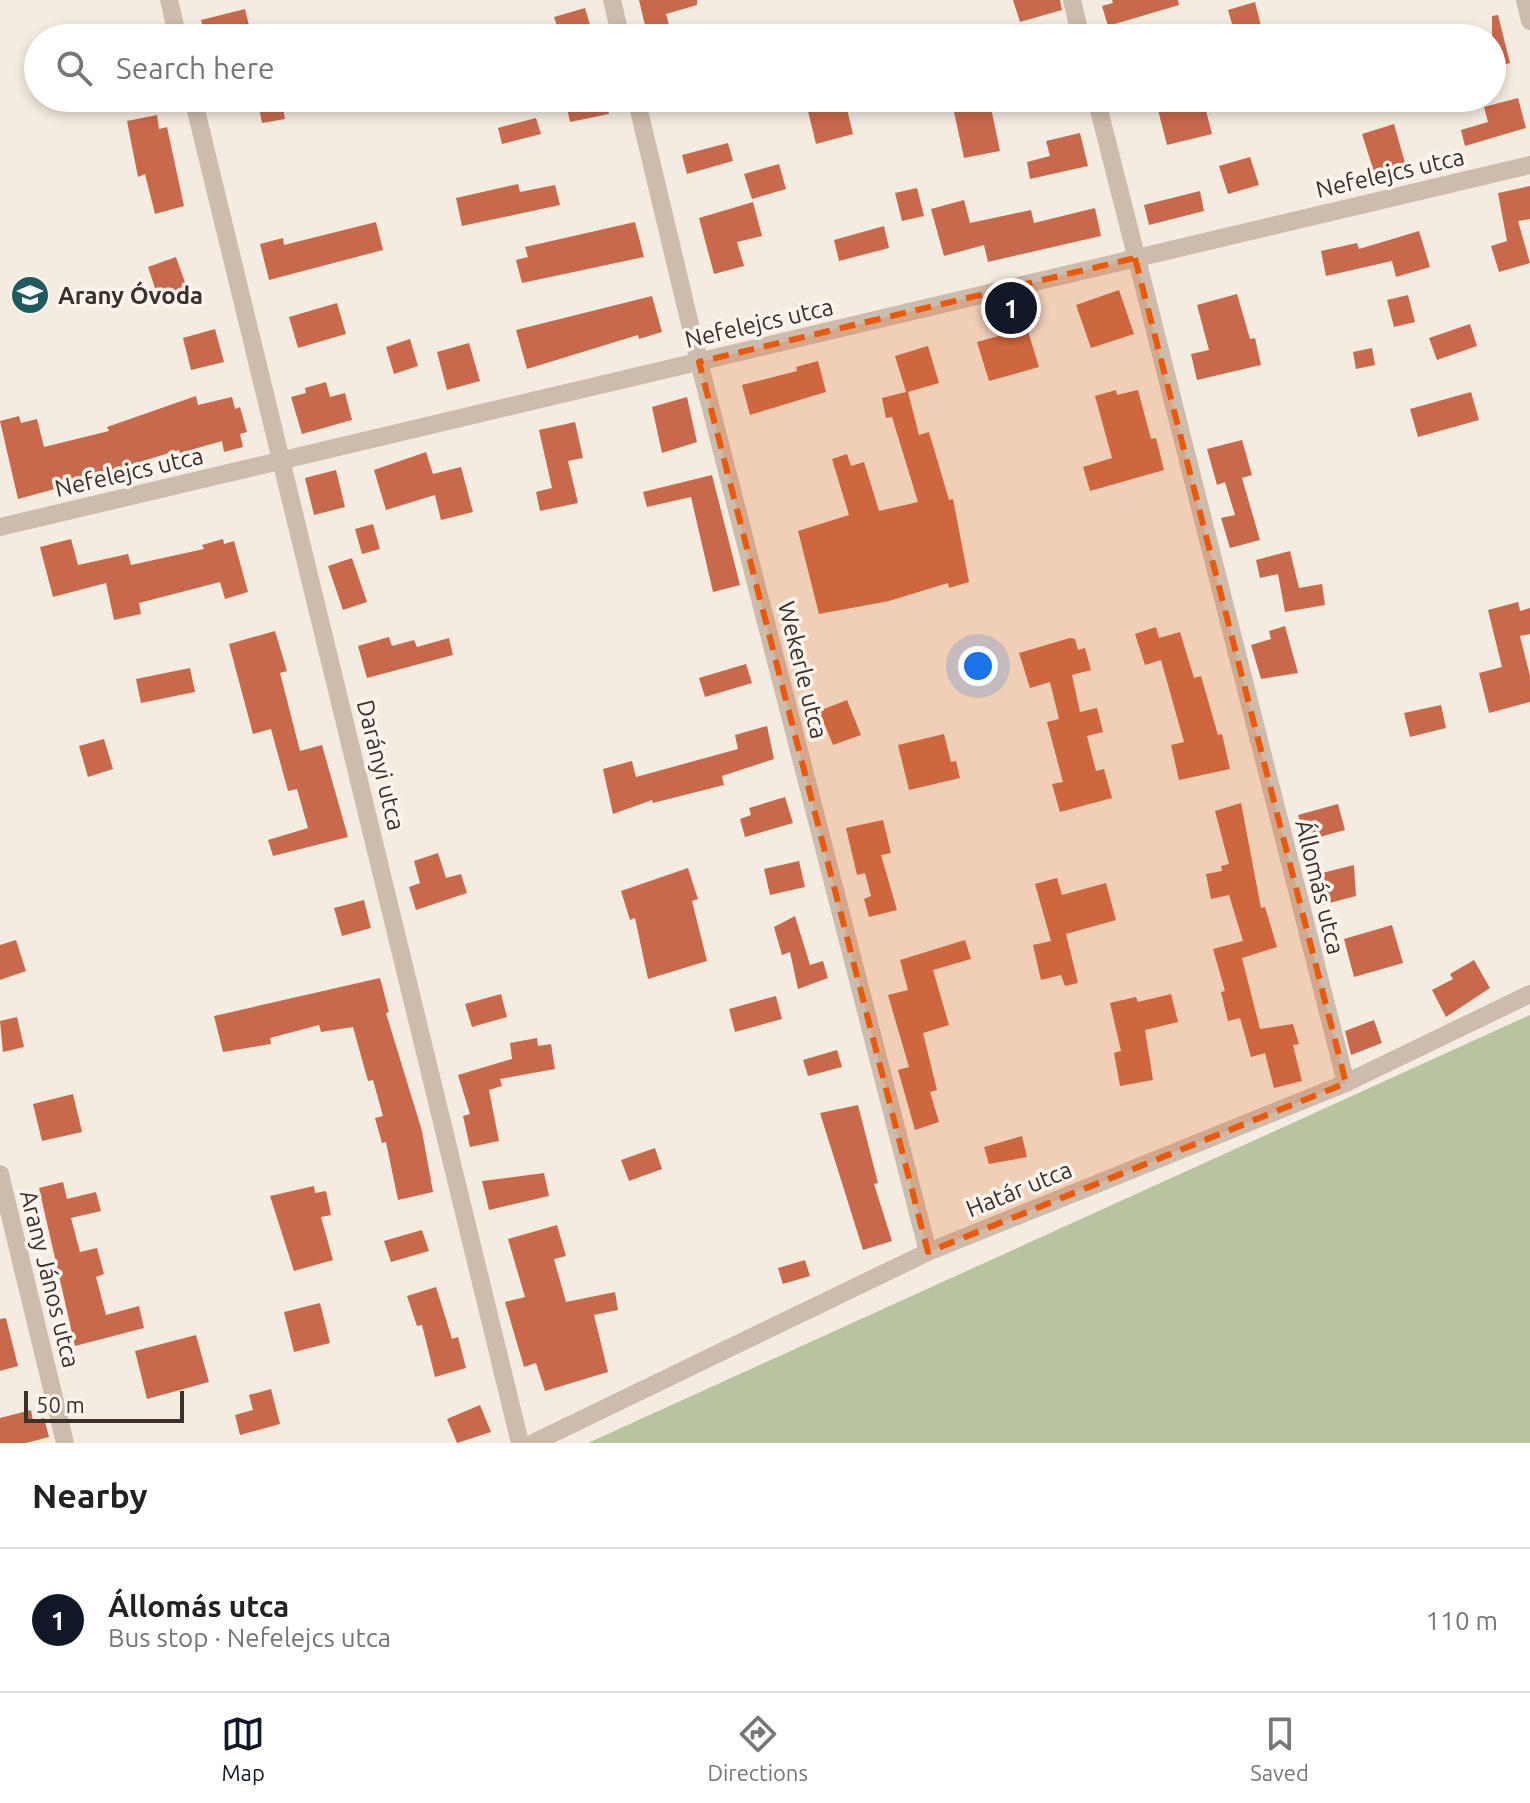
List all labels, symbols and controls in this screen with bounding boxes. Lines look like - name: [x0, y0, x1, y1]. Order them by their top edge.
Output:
- search box: [24, 24, 1506, 112]
- icon: search: [52, 46, 96, 90]
- text: Search here: [116, 51, 275, 85]
- street label: Nefelejcs utca: [1313, 143, 1467, 203]
- school or university icon: Arany Óvoda: [9, 274, 51, 316]
- pin: 1: [985, 278, 1037, 338]
- place label: Arany Óvoda: [58, 281, 203, 309]
- street label: Nefelejcs utca: [682, 293, 836, 353]
- street label: Nefelejcs utca: [52, 442, 206, 502]
- street label: Wekerle utca: [773, 598, 833, 742]
- your location: [958, 646, 998, 686]
- street label: Darányi utca: [352, 697, 410, 833]
- street label: Állomás utca: [1290, 817, 1351, 957]
- street label: Határ utca: [962, 1156, 1076, 1222]
- street label: Arany János utca: [15, 1187, 85, 1371]
- scale bar: [24, 1387, 184, 1423]
- text: 50 m: [36, 1392, 85, 1417]
- text: Nearby: [32, 1476, 147, 1514]
- text: Állomás utca: [108, 1589, 289, 1623]
- text: 1: [51, 1606, 65, 1635]
- text: 110 m: [1426, 1606, 1498, 1635]
- text: Bus stop · Nefelejcs utca: [108, 1623, 391, 1652]
- tab: Map: [221, 1712, 265, 1785]
- tab: Directions: [707, 1712, 808, 1785]
- tab: Saved: [1250, 1712, 1309, 1785]

